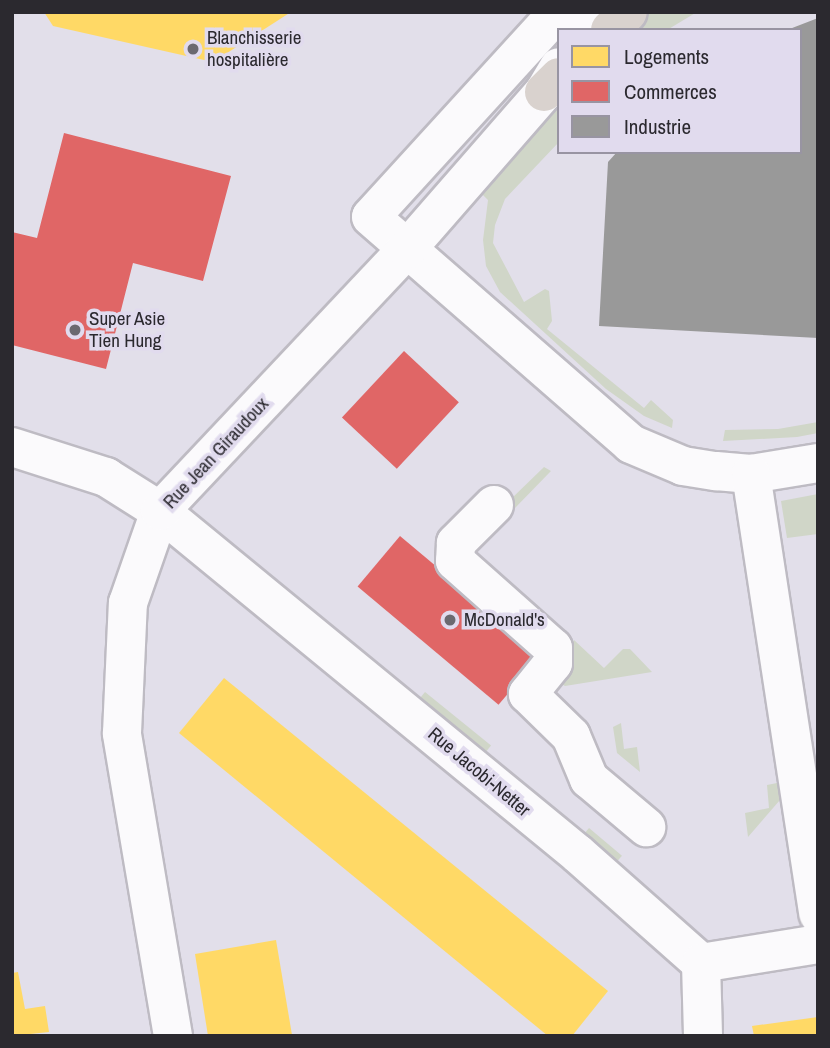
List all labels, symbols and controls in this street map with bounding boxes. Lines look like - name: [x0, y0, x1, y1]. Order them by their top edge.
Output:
- place label: Blanchisserie hospitalière: [207, 27, 301, 71]
- legend: [557, 28, 802, 154]
- marker: Blanchisserie hospitalière: [185, 41, 201, 57]
- text: Logements: [624, 42, 709, 71]
- text: Commerces: [624, 77, 717, 106]
- text: Industrie: [624, 112, 691, 141]
- place label: Super Asie Tien Hung: [89, 308, 166, 352]
- marker: Super Asie Tien Hung: [67, 322, 83, 338]
- street label: Rue Jean Giraudoux: [159, 393, 273, 513]
- place label: McDonald's: [464, 609, 545, 631]
- marker: McDonald's: [442, 612, 458, 628]
- street label: Rue Jacobi-Netter: [423, 723, 535, 821]

